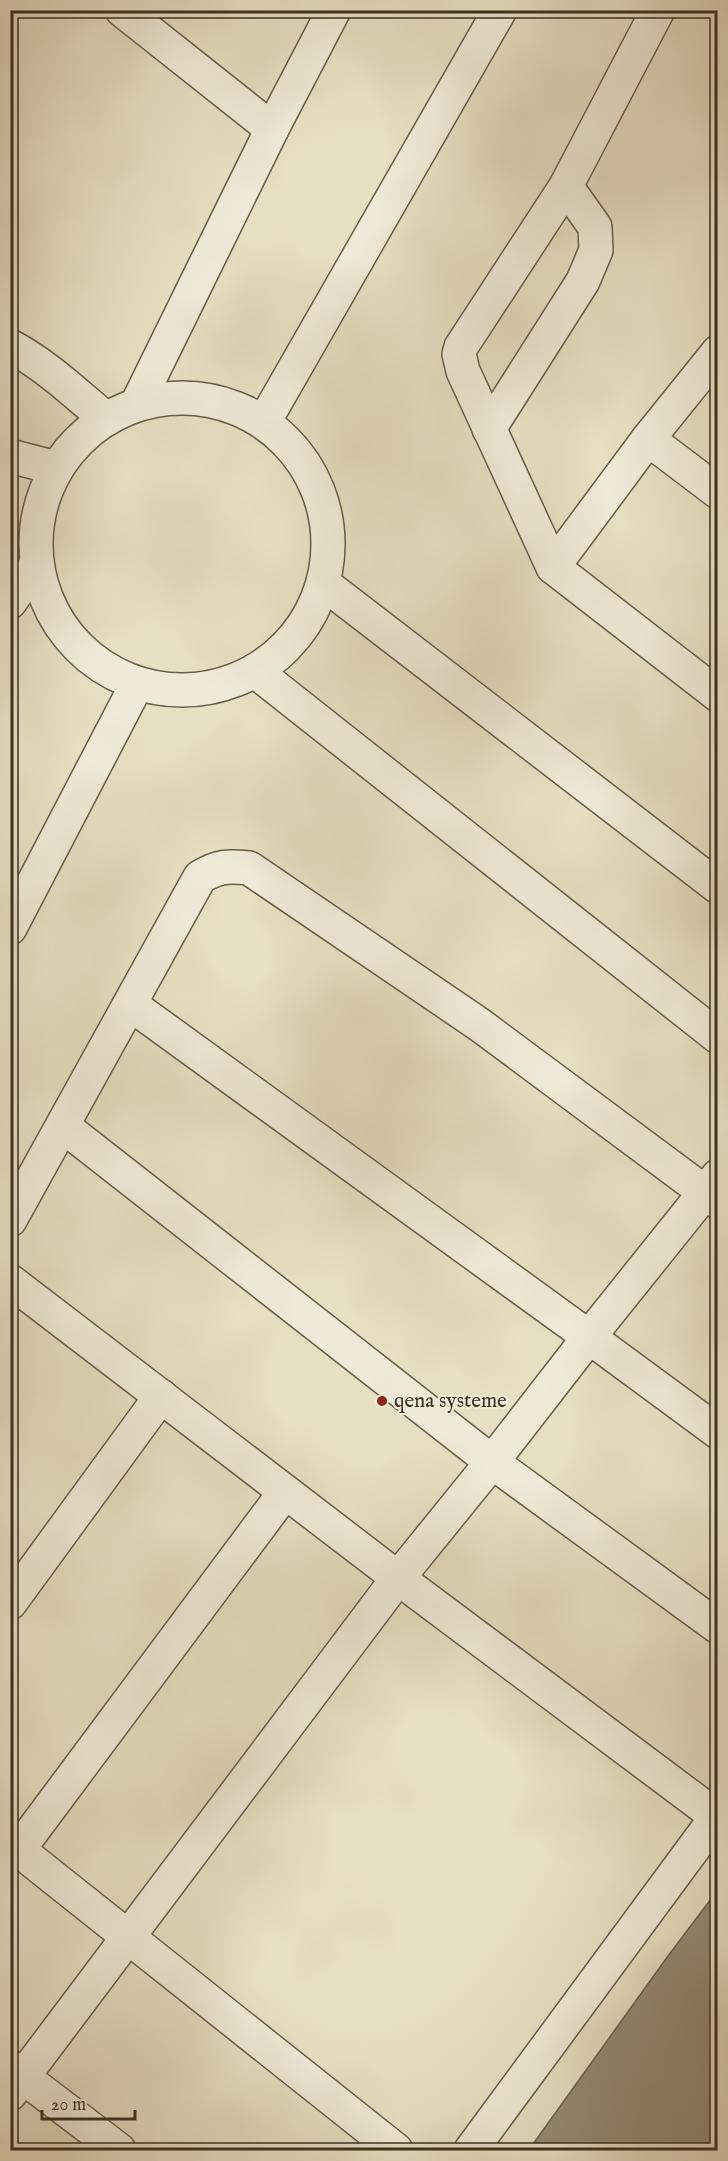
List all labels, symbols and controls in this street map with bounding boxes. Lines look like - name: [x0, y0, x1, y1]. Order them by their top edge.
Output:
- place label: qena systeme: [394, 1388, 507, 1415]
- marker: qena systeme: [375, 1394, 389, 1408]
- scale bar: [42, 2083, 135, 2121]
- text: 20 m: [51, 2094, 86, 2117]

